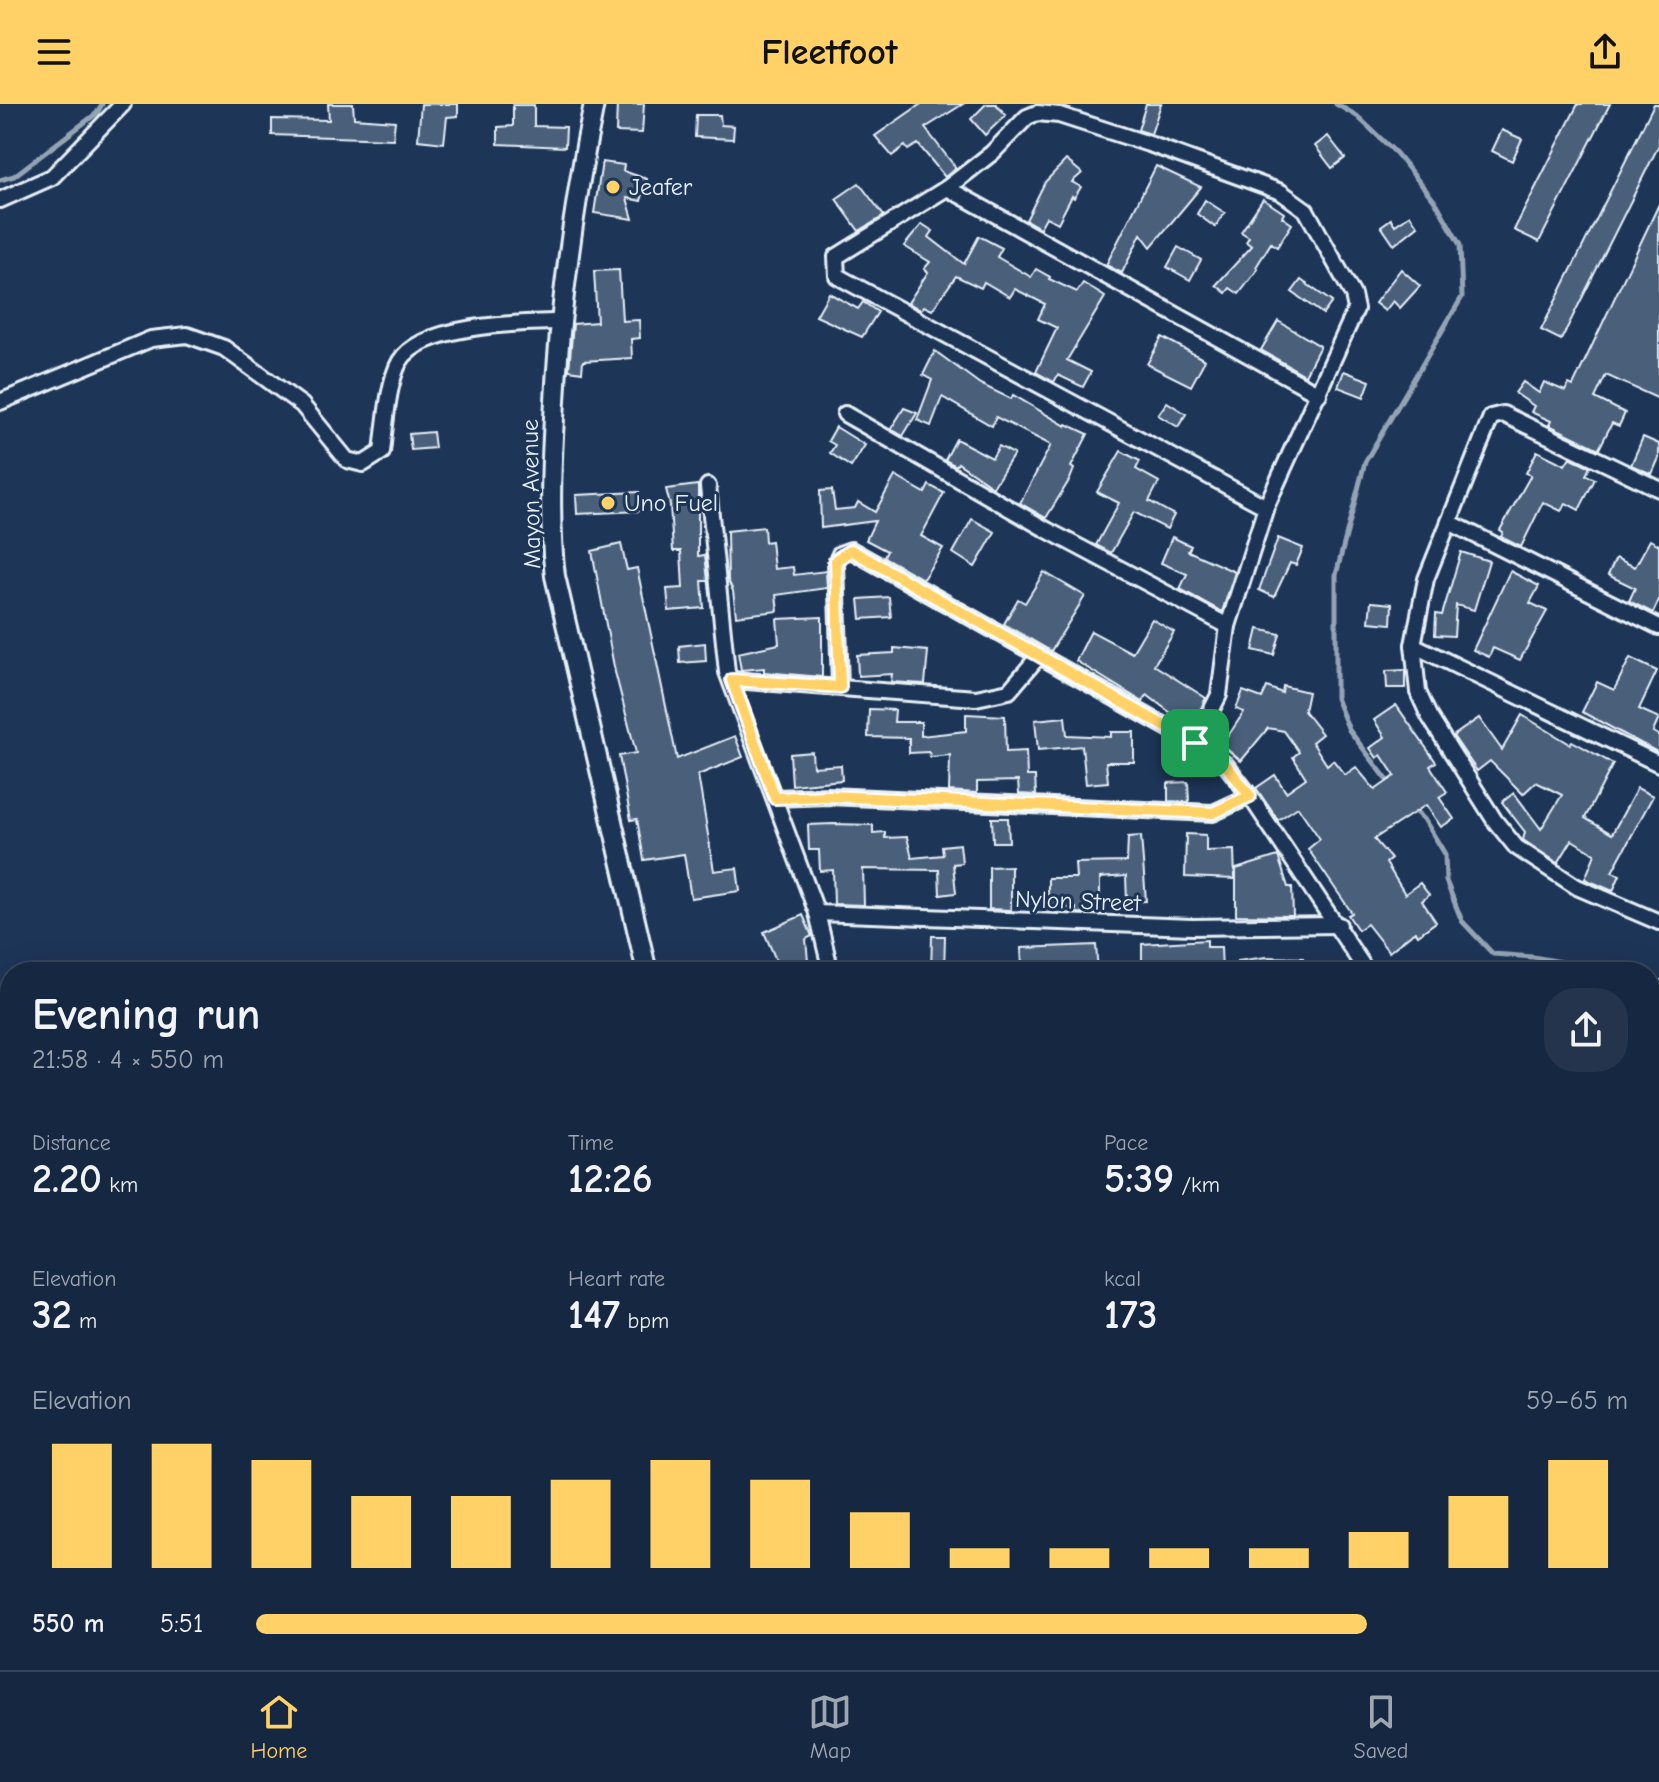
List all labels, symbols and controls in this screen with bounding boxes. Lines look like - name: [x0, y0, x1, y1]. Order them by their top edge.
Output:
- icon: menu: [32, 30, 76, 74]
- icon: share: [1583, 30, 1627, 74]
- text: Fleetfoot: [761, 32, 898, 73]
- place label: Jeafer: [629, 173, 693, 201]
- marker: Jeafer: [604, 178, 622, 196]
- street label: Mayon Avenue: [516, 419, 546, 569]
- place label: Uno Fuel: [624, 489, 718, 517]
- marker: Uno Fuel: [599, 494, 617, 512]
- pin: [1161, 709, 1229, 777]
- icon: arrive: [1173, 721, 1217, 765]
- street label: Nylon Street: [1015, 885, 1143, 917]
- button: share: [1544, 988, 1628, 1072]
- text: Evening run: [32, 989, 260, 1040]
- text: 21:58 · 4 × 550 m: [32, 1045, 224, 1075]
- text: Distance: [32, 1130, 111, 1156]
- text: Time: [568, 1130, 614, 1156]
- text: Pace: [1104, 1130, 1148, 1156]
- text: 2.20: [32, 1156, 102, 1202]
- text: 12:26: [568, 1156, 653, 1202]
- text: 5:39: [1104, 1156, 1174, 1202]
- text: km: [102, 1172, 138, 1198]
- text: /km: [1174, 1172, 1220, 1198]
- text: Elevation: [32, 1266, 116, 1292]
- text: Heart rate: [568, 1266, 665, 1292]
- text: kcal: [1104, 1266, 1141, 1292]
- text: 32: [32, 1292, 72, 1338]
- text: 147: [568, 1292, 620, 1338]
- text: 173: [1104, 1292, 1157, 1338]
- text: m: [72, 1308, 97, 1334]
- text: bpm: [620, 1308, 669, 1334]
- text: Elevation: [32, 1386, 132, 1416]
- text: 59–65 m: [1526, 1386, 1628, 1416]
- text: 550 m: [32, 1609, 104, 1639]
- text: 5:51: [160, 1609, 203, 1639]
- tab: Home: [251, 1690, 307, 1764]
- tab: Map: [808, 1690, 852, 1764]
- tab: Saved: [1354, 1690, 1408, 1764]

